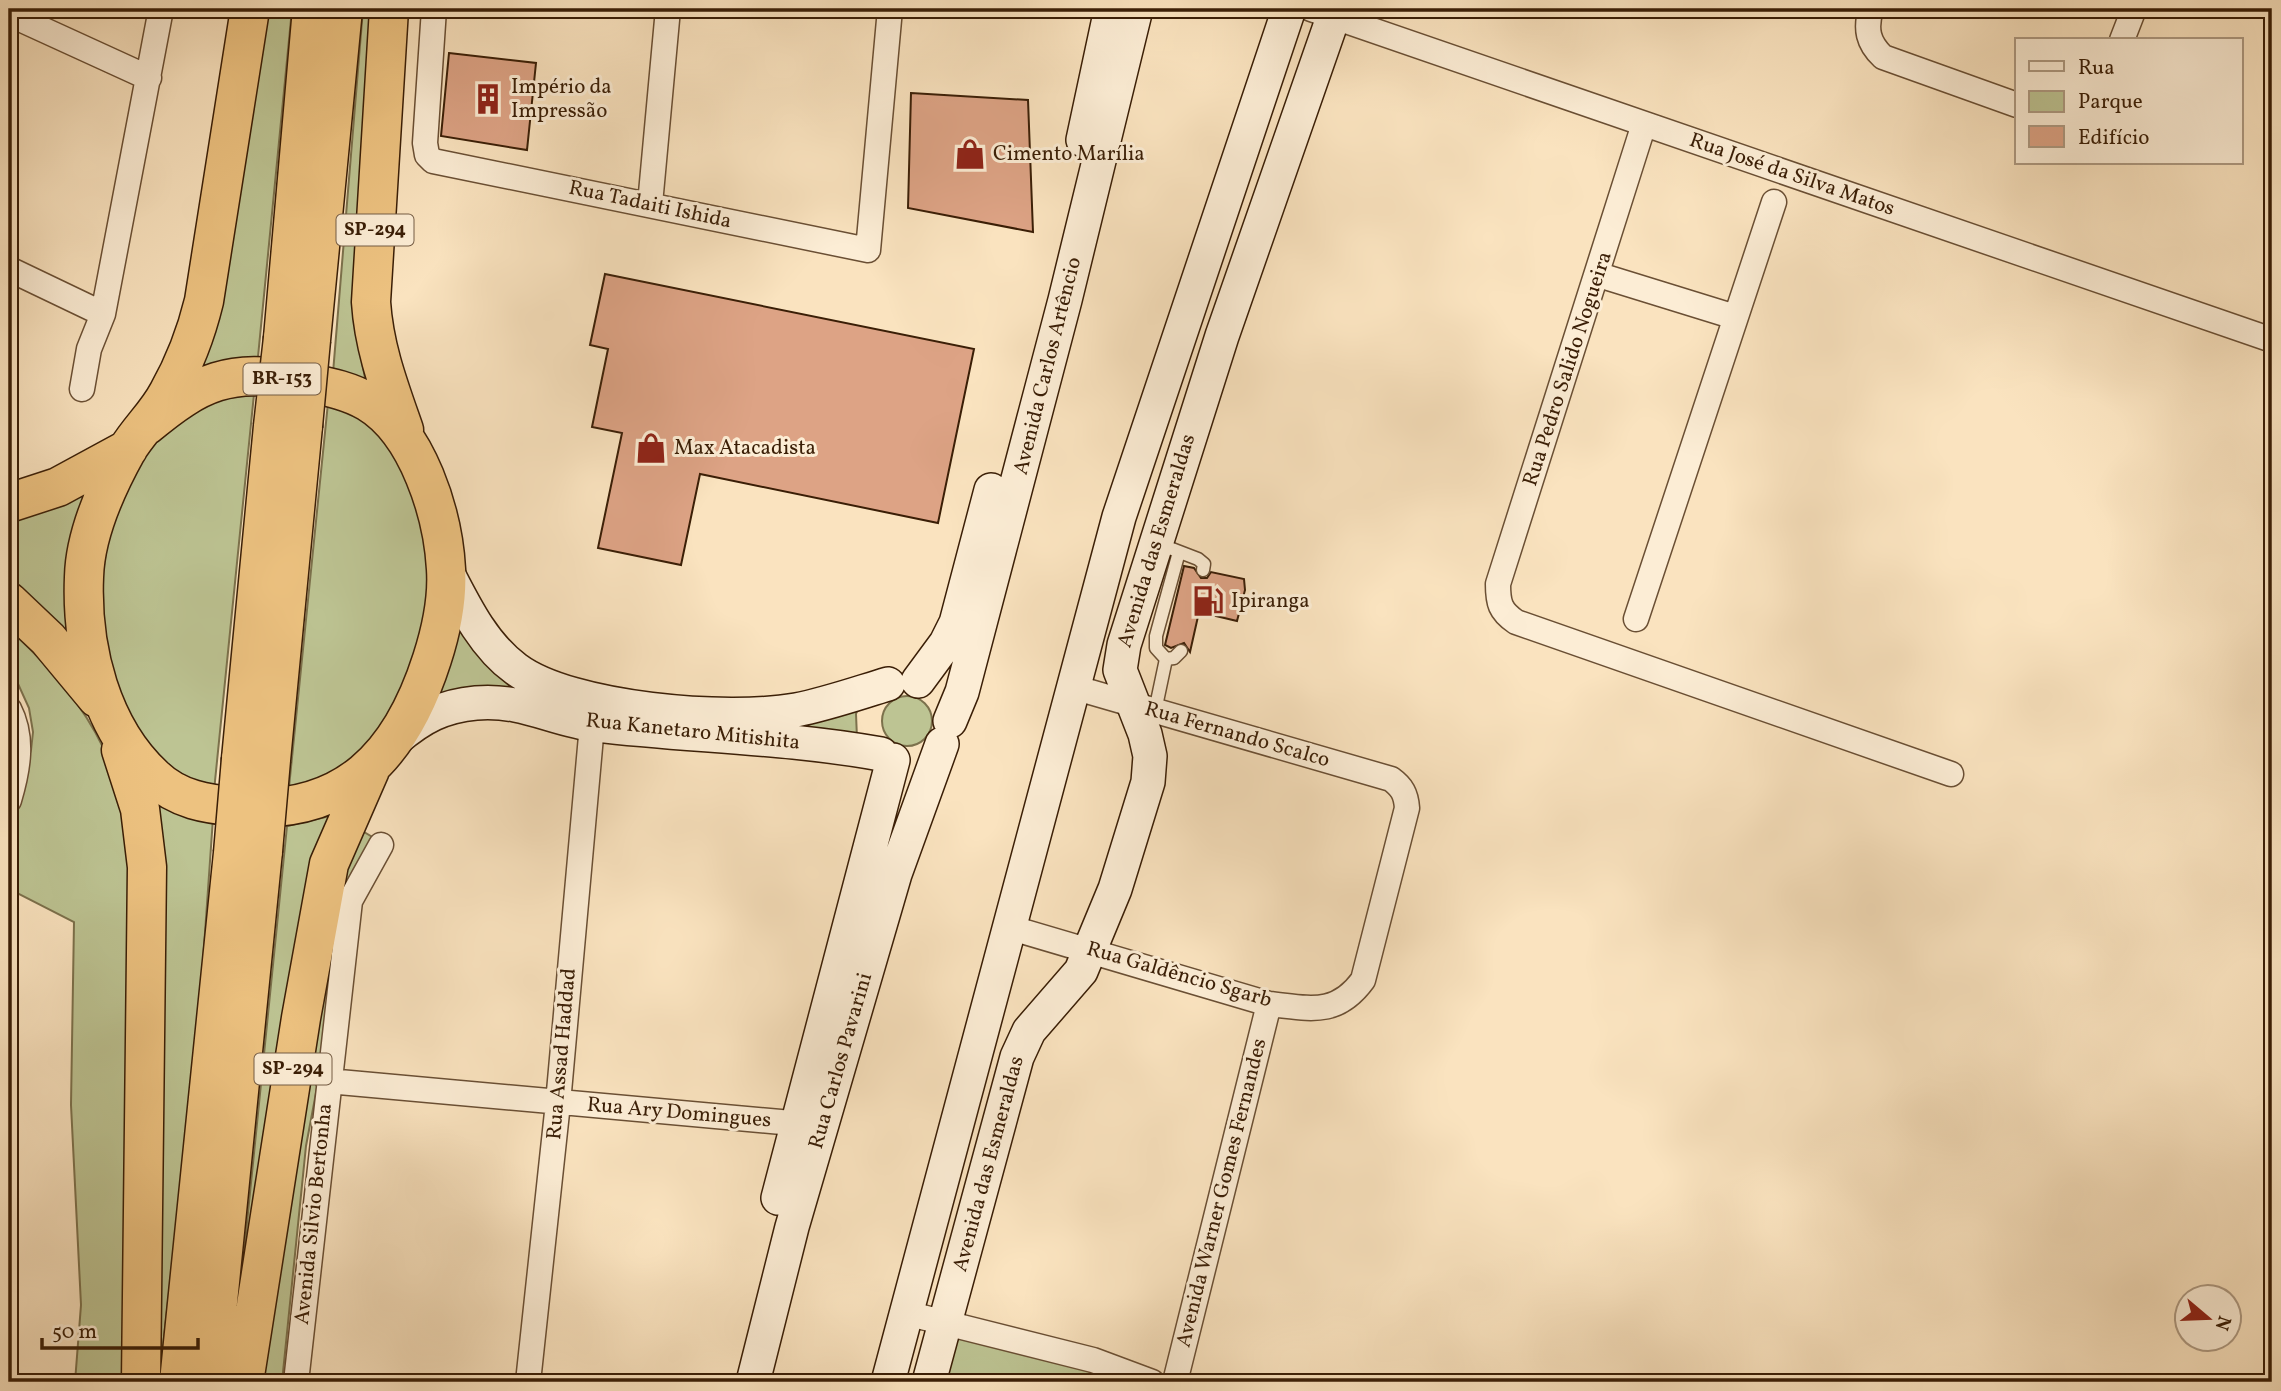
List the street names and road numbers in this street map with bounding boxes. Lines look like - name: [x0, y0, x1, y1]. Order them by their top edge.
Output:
- street label: Rua José da Silva Matos: [1685, 126, 1899, 224]
- street label: Rua Tadaiti Ishida: [566, 174, 734, 236]
- road number: SP-294: [336, 214, 414, 246]
- street label: Rua Pedro Salido Nogueira: [1516, 248, 1620, 490]
- street label: Avenida Carlos Artêncio: [1007, 254, 1089, 478]
- road number: BR-153: [244, 364, 320, 394]
- street label: Avenida das Esmeraldas: [1111, 431, 1203, 651]
- street label: Rua Fernando Scalco: [1141, 695, 1333, 775]
- street label: Rua Kanetaro Mitishita: [584, 706, 802, 758]
- street label: Rua Galdêncio Sgarb: [1083, 935, 1275, 1015]
- street label: Rua Assad Haddad: [540, 967, 584, 1141]
- street label: Rua Carlos Pavarini: [802, 970, 880, 1152]
- street label: Avenida Warner Gomes Fernandes: [1170, 1035, 1274, 1351]
- street label: Avenida das Esmeraldas: [946, 1053, 1032, 1275]
- road number: SP-294: [254, 1054, 332, 1084]
- street label: Rua Ary Domingues: [586, 1091, 772, 1136]
- street label: Avenida Silvio Bertonha: [288, 1102, 340, 1326]

